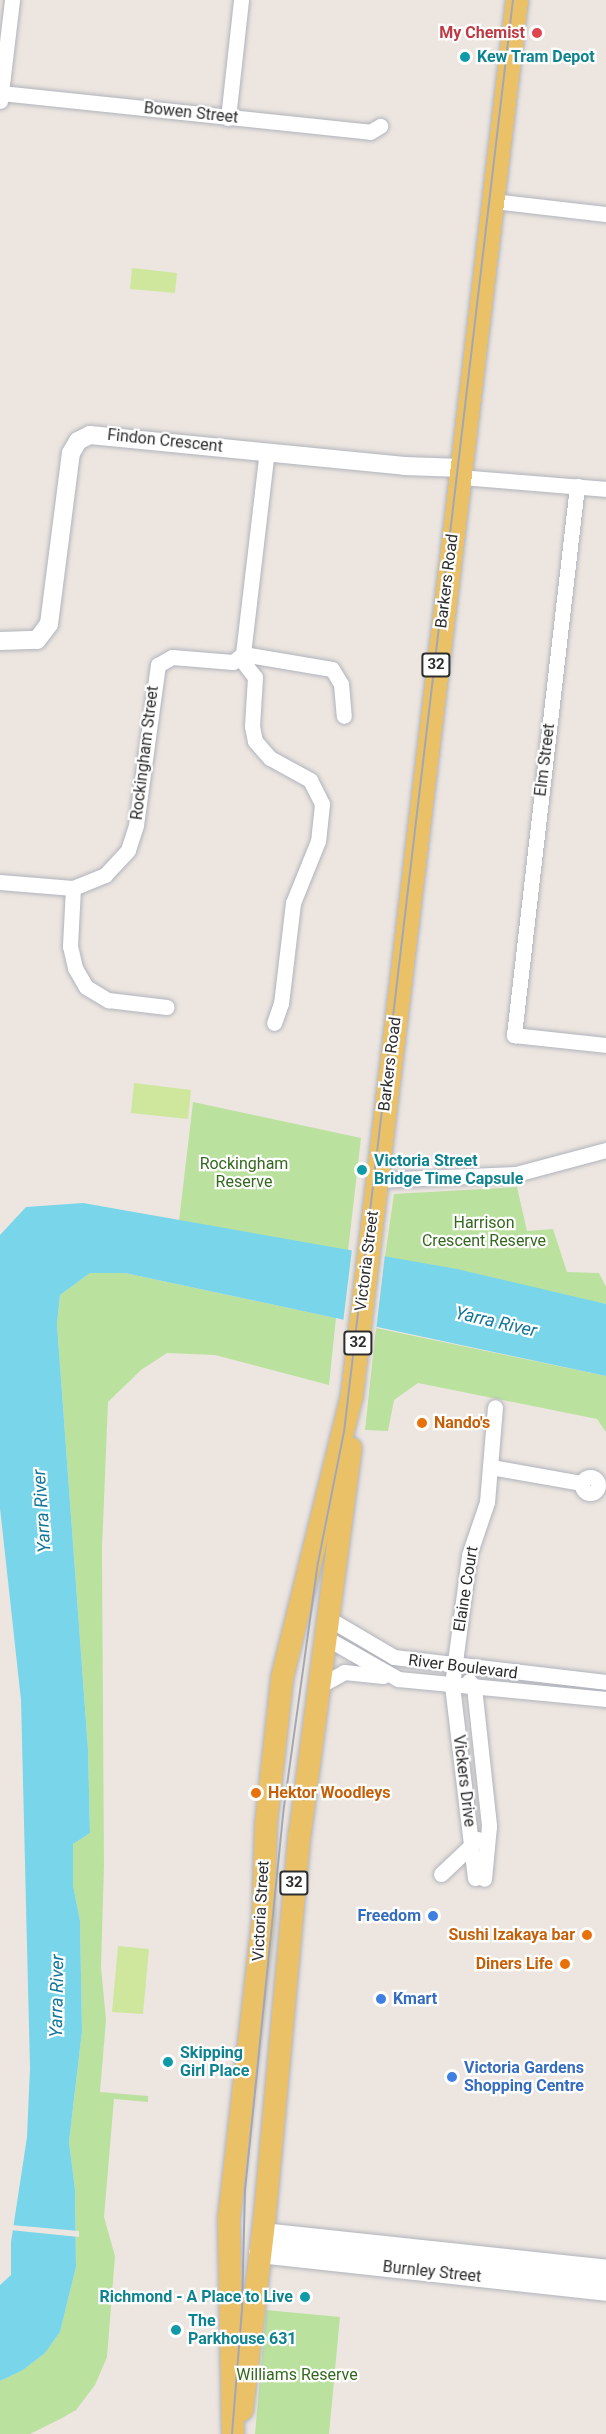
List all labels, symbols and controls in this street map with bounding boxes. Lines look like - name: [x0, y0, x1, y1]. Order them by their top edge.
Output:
- place label: My Chemist: [439, 23, 525, 43]
- marker: My Chemist: [530, 26, 544, 40]
- place label: Kew Tram Depot: [477, 47, 595, 67]
- marker: Kew Tram Depot: [458, 50, 472, 64]
- street label: Bowen Street: [143, 99, 239, 127]
- street label: Findon Crescent: [106, 425, 224, 457]
- street label: Barkers Road: [432, 533, 462, 629]
- road number: 32: [421, 653, 451, 677]
- street label: Rockingham Street: [127, 685, 163, 821]
- street label: Elm Street: [531, 723, 559, 797]
- street label: Barkers Road: [375, 1016, 405, 1112]
- place label: Victoria Street Bridge Time Capsule: [374, 1151, 524, 1189]
- park label: Rockingham Reserve: [200, 1154, 288, 1192]
- marker: Victoria Street Bridge Time Capsule: [355, 1163, 369, 1177]
- street label: Victoria Street: [351, 1210, 383, 1312]
- park label: Harrison Crescent Reserve: [422, 1213, 546, 1251]
- water label: Yarra River: [453, 1302, 539, 1342]
- road number: 32: [343, 1331, 373, 1355]
- place label: Nando's: [434, 1413, 490, 1433]
- marker: Nando's: [415, 1416, 429, 1430]
- water label: Yarra River: [28, 1469, 56, 1553]
- street label: Elaine Court: [450, 1545, 482, 1633]
- street label: River Boulevard: [407, 1651, 519, 1683]
- street label: Vickers Drive: [449, 1734, 479, 1828]
- place label: Hektor Woodleys: [268, 1783, 390, 1803]
- marker: Hektor Woodleys: [249, 1786, 263, 1800]
- street label: Victoria Street: [249, 1860, 273, 1962]
- road number: 32: [279, 1871, 309, 1895]
- place label: Freedom: [358, 1906, 421, 1926]
- marker: Freedom: [426, 1909, 440, 1923]
- place label: Sushi Izakaya bar: [449, 1925, 575, 1945]
- marker: Sushi Izakaya bar: [580, 1928, 594, 1942]
- water label: Yarra River: [45, 1954, 69, 2038]
- place label: Diners Life: [476, 1954, 553, 1974]
- marker: Diners Life: [558, 1957, 572, 1971]
- place label: Kmart: [393, 1989, 437, 2009]
- marker: Kmart: [374, 1992, 388, 2006]
- place label: Skipping Girl Place: [180, 2043, 249, 2081]
- marker: Skipping Girl Place: [161, 2055, 175, 2069]
- place label: Victoria Gardens Shopping Centre: [464, 2058, 584, 2096]
- marker: Victoria Gardens Shopping Centre: [445, 2070, 459, 2084]
- street label: Burnley Street: [382, 2257, 482, 2287]
- place label: Richmond - A Place to Live: [100, 2287, 293, 2307]
- marker: Richmond - A Place to Live: [298, 2290, 312, 2304]
- place label: The Parkhouse 631: [188, 2311, 297, 2349]
- marker: The Parkhouse 631: [169, 2323, 183, 2337]
- park label: Williams Reserve: [236, 2365, 358, 2385]

